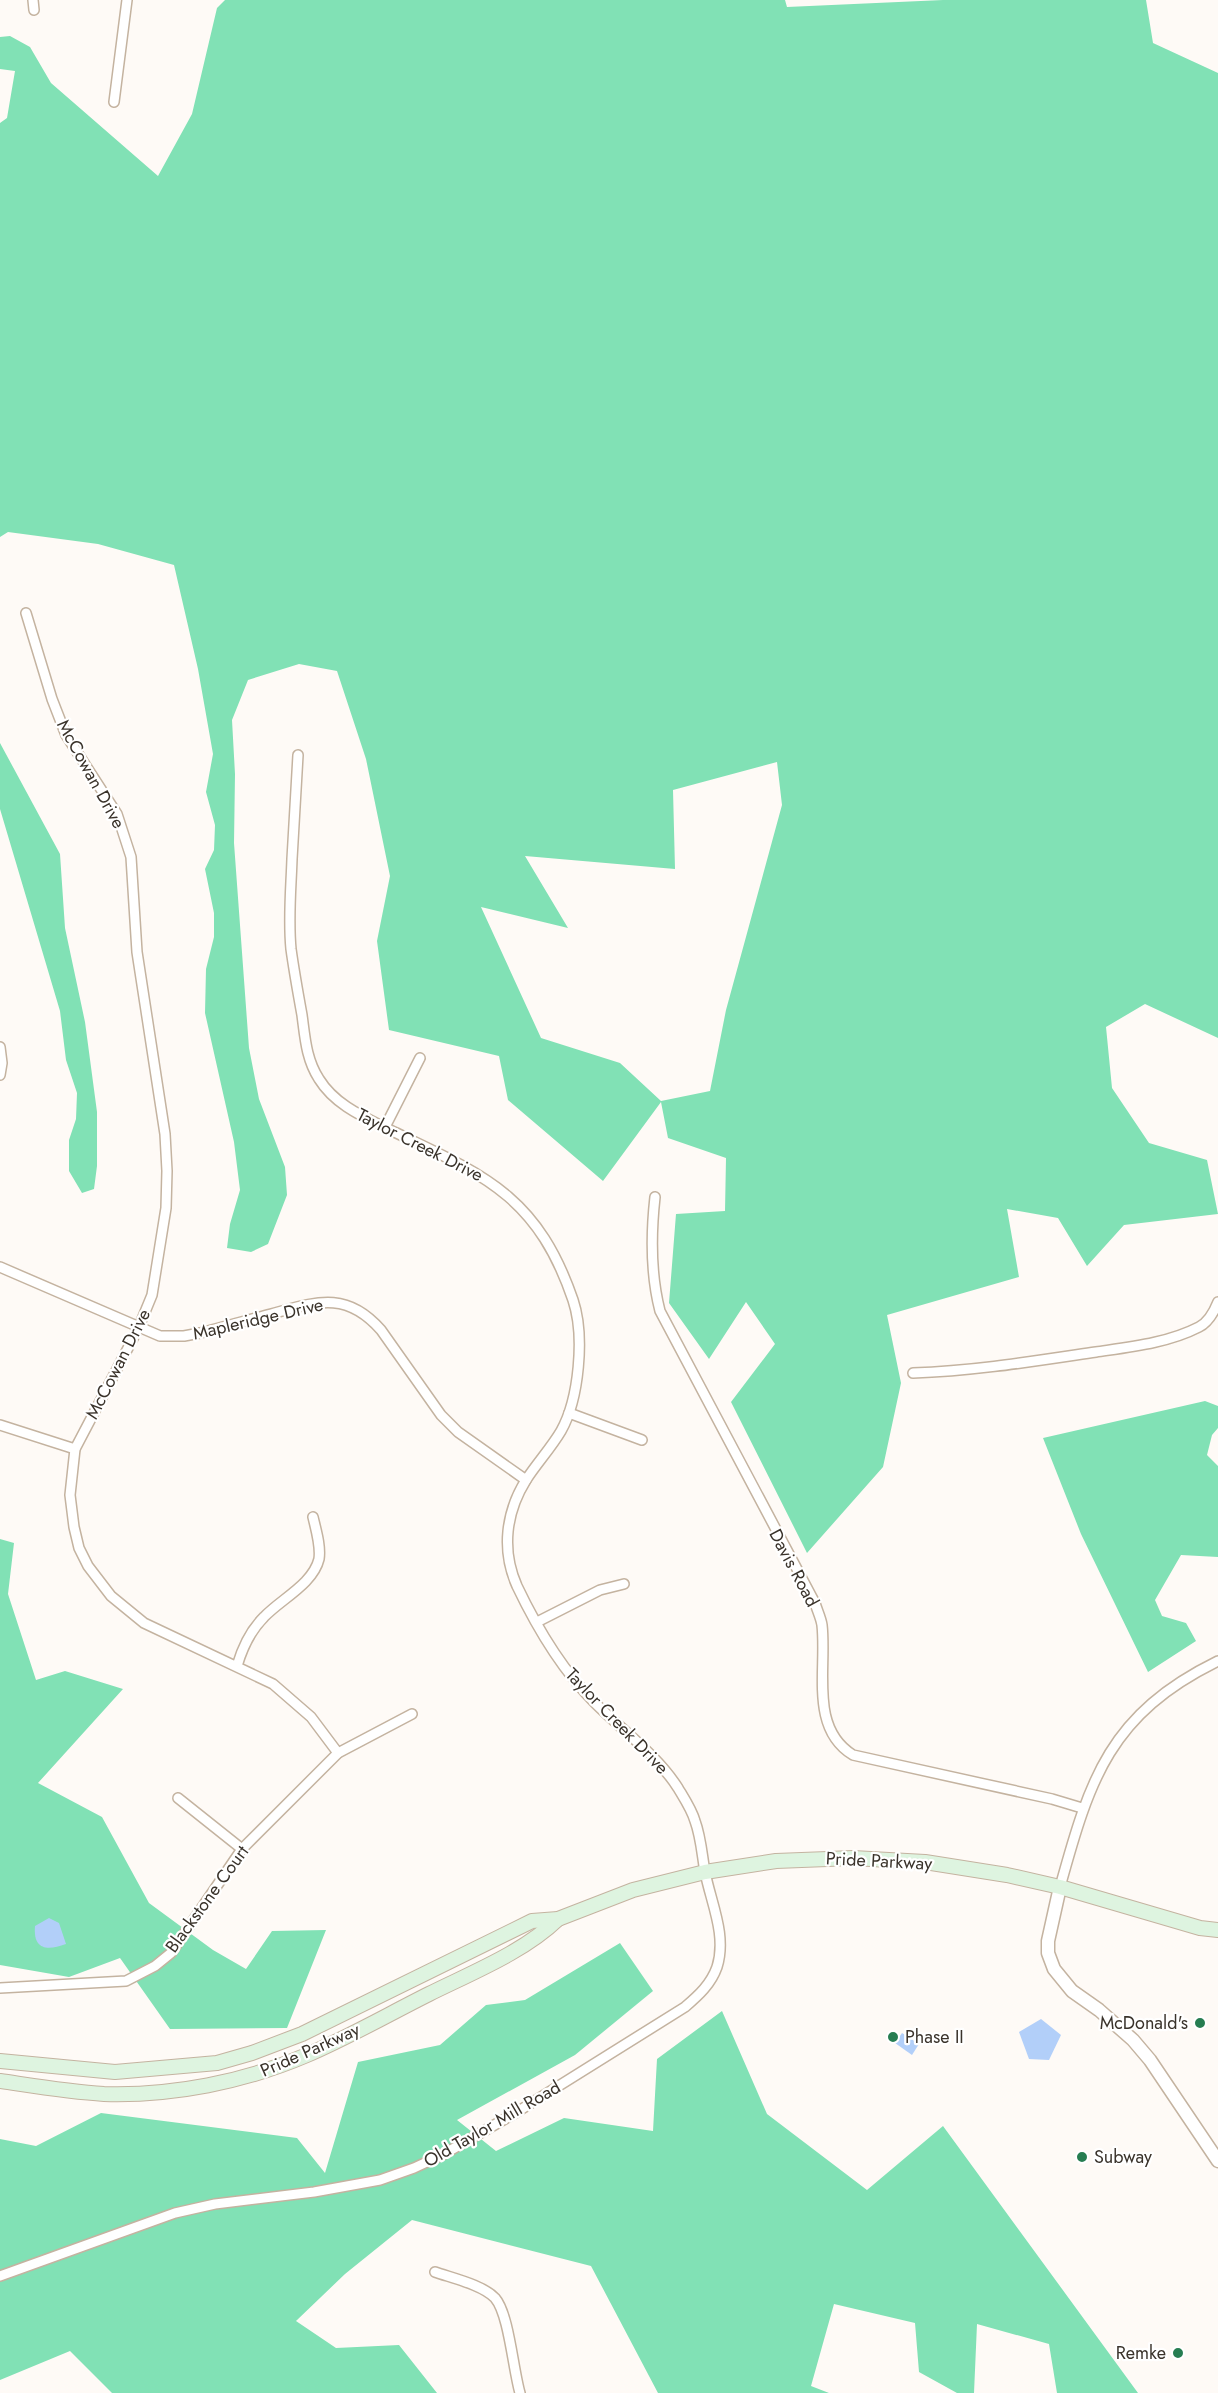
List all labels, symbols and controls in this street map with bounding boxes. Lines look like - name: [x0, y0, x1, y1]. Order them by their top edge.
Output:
- street label: McCowan Drive: [50, 715, 132, 833]
- street label: Taylor Creek Drive: [352, 1102, 488, 1188]
- street label: Mapleridge Drive: [190, 1291, 326, 1347]
- street label: McCowan Drive: [79, 1304, 157, 1424]
- street label: Davis Road: [763, 1524, 825, 1612]
- street label: Taylor Creek Drive: [559, 1662, 675, 1780]
- street label: Blackstone Court: [159, 1839, 255, 1958]
- street label: Pride Parkway: [825, 1845, 933, 1877]
- place label: McDonald's: [1100, 2010, 1188, 2036]
- street label: Pride Parkway: [256, 2016, 364, 2084]
- marker: McDonald's: [1193, 2016, 1207, 2030]
- place label: Phase II: [905, 2024, 964, 2050]
- marker: Phase II: [886, 2030, 900, 2044]
- street label: Old Taylor Mill Road: [419, 2074, 565, 2174]
- place label: Subway: [1094, 2144, 1152, 2170]
- marker: Subway: [1075, 2150, 1089, 2164]
- place label: Remke: [1116, 2340, 1166, 2366]
- marker: Remke: [1171, 2346, 1185, 2360]

